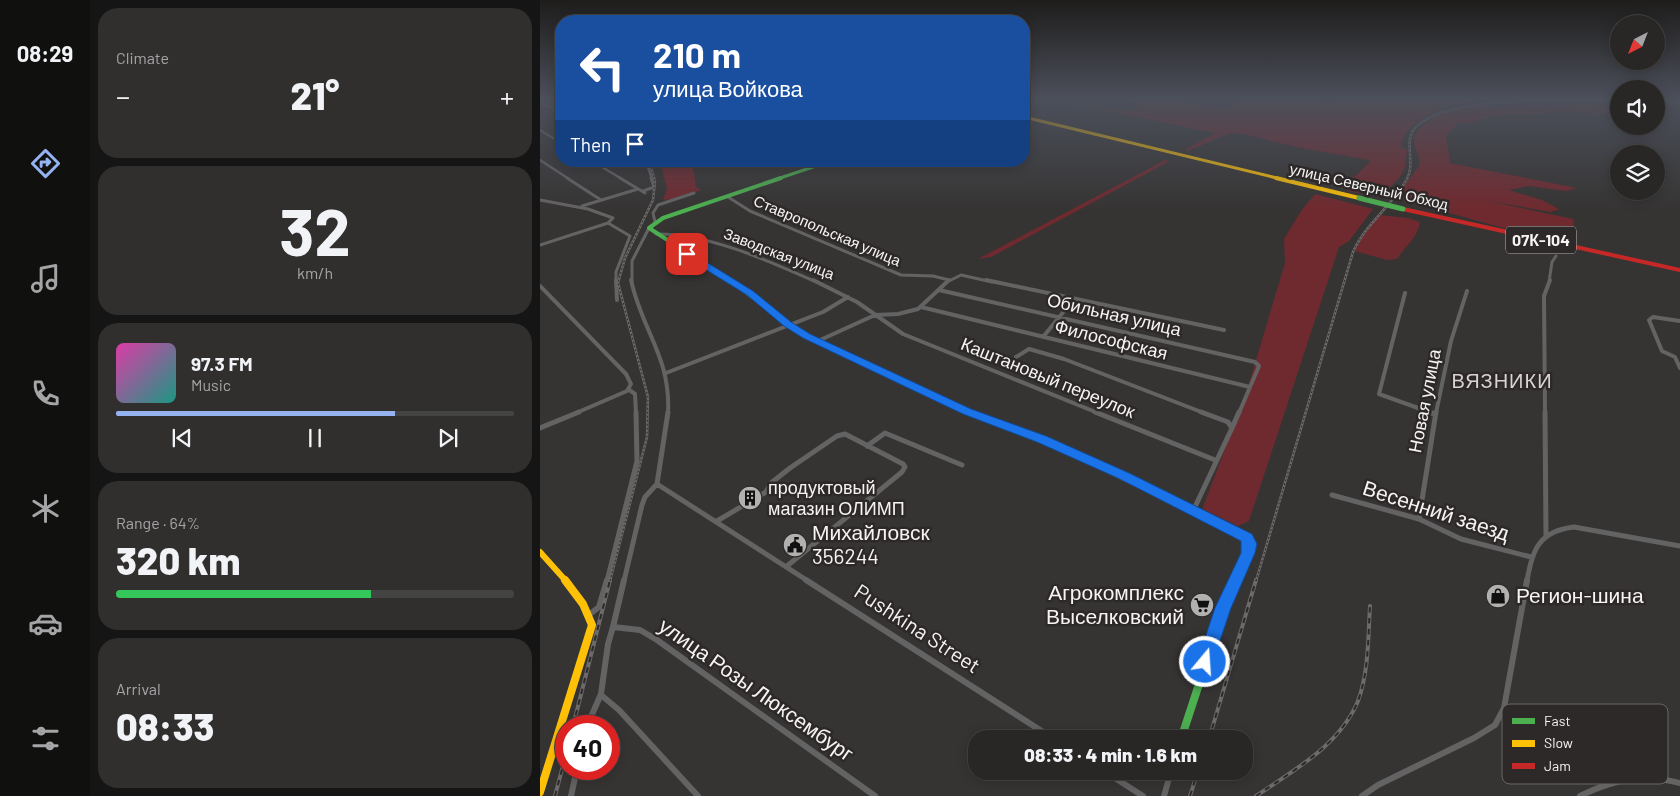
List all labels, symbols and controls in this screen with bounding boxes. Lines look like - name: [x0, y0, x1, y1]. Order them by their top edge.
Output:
- north arrow: [1610, 15, 1665, 70]
- map controls: [1610, 15, 1665, 200]
- text: 210 m: [653, 33, 741, 75]
- icon: left: [570, 35, 635, 100]
- text: 08:29: [17, 40, 73, 66]
- text: Climate: [116, 48, 169, 67]
- text: 21°: [290, 72, 340, 118]
- text: улица Войкова: [653, 75, 803, 101]
- text: −: [116, 79, 130, 113]
- text: +: [500, 79, 514, 113]
- button: sound: [1610, 80, 1665, 135]
- icon: arrive: [621, 130, 649, 158]
- text: Then: [570, 133, 611, 156]
- button: layers: [1610, 145, 1665, 200]
- icon: directions: [28, 146, 63, 181]
- street label: улица Северный Обход: [1288, 159, 1451, 213]
- text: 32: [279, 191, 351, 269]
- street label: Ставропольская улица: [751, 191, 904, 270]
- street label: Заводская улица: [721, 224, 838, 283]
- road number: 07К-104: [1506, 226, 1576, 254]
- pin: [666, 233, 708, 275]
- icon: arrive: [673, 240, 701, 268]
- icon: music: [28, 261, 63, 296]
- text: km/h: [297, 263, 333, 282]
- street label: Обильная улица: [1045, 288, 1184, 340]
- street label: Философская: [1053, 314, 1170, 364]
- street label: Каштановый переулок: [958, 332, 1139, 422]
- street label: Новая улица: [1403, 346, 1445, 455]
- text: 97.3 FM: [191, 352, 253, 375]
- district label: ВЯЗНИКИ: [1451, 368, 1553, 392]
- text: Music: [191, 375, 231, 394]
- icon: phone: [28, 376, 63, 411]
- icon: previous: [168, 424, 196, 452]
- icon: pause: [301, 424, 329, 452]
- icon: next: [434, 424, 462, 452]
- street label: Весенний заезд: [1360, 474, 1513, 545]
- place label: продуктовый магазин ОЛИМП: [768, 476, 905, 519]
- building icon: продуктовый магазин ОЛИМП: [737, 485, 763, 511]
- icon: climate: [28, 491, 63, 526]
- text: Range · 64%: [116, 513, 200, 532]
- place label: Михайловск 356244: [812, 519, 930, 568]
- public building icon: Михайловск 356244: [782, 532, 808, 558]
- text: 320 km: [116, 537, 240, 583]
- street label: Pushkina Street: [850, 578, 985, 678]
- place label: Агрокомплекс Выселковский: [1046, 579, 1184, 628]
- place label: Регион-шина: [1516, 582, 1644, 607]
- shop icon: Регион-шина: [1485, 583, 1511, 609]
- supermarket icon: Агрокомплекс Выселковский: [1189, 592, 1215, 618]
- icon: car: [28, 606, 63, 641]
- street label: улица Розы Люксембург: [655, 612, 859, 766]
- position arrow: [1178, 635, 1230, 687]
- text: Arrival: [116, 679, 161, 698]
- text: 08:33: [116, 703, 214, 749]
- legend: [1502, 704, 1668, 784]
- text: Fast: [1544, 712, 1570, 729]
- speed limit sign: 40: [555, 715, 620, 780]
- icon: filters: [28, 721, 63, 756]
- text: Slow: [1544, 734, 1573, 751]
- text: 08:33 · 4 min · 1.6 km: [1024, 743, 1197, 766]
- text: Jam: [1544, 757, 1571, 774]

